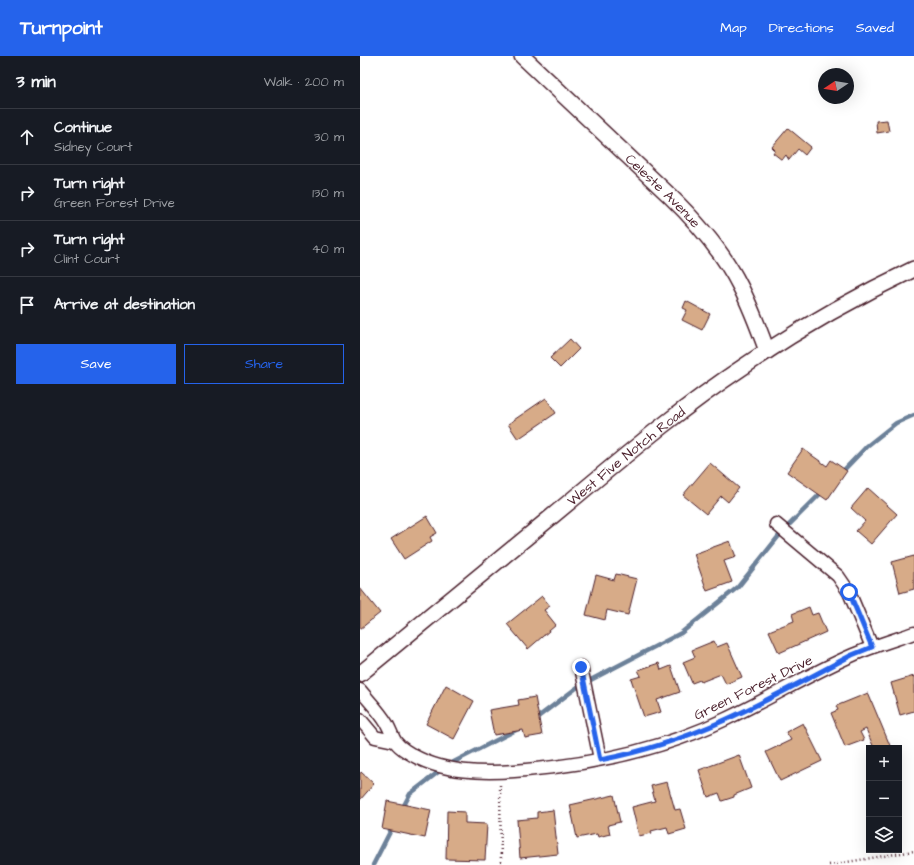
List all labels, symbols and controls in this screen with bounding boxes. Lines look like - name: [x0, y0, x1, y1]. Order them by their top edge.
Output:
- text: Turnpoint: [20, 15, 103, 42]
- text: Map: [720, 18, 747, 38]
- text: Directions: [769, 18, 834, 38]
- text: Saved: [856, 18, 894, 38]
- north arrow: [818, 68, 854, 104]
- text: 3 min: [16, 70, 56, 94]
- text: Walk · 200 m: [264, 73, 344, 91]
- text: Continue: [54, 117, 112, 138]
- icon: ahead: [16, 126, 38, 148]
- text: 30 m: [314, 128, 344, 146]
- text: Sidney Court: [54, 138, 132, 156]
- street label: Celeste Avenue: [620, 150, 705, 233]
- text: Turn right: [54, 173, 125, 194]
- icon: right: [16, 182, 38, 204]
- text: 130 m: [312, 184, 344, 202]
- text: Green Forest Drive: [54, 194, 175, 212]
- text: Turn right: [54, 229, 125, 250]
- icon: right: [16, 238, 38, 260]
- text: 40 m: [312, 240, 344, 258]
- text: Clint Court: [54, 250, 120, 268]
- icon: arrive: [16, 294, 38, 316]
- text: Arrive at destination: [54, 294, 195, 315]
- button: Save: [16, 344, 176, 384]
- button: Share: [184, 344, 344, 384]
- street label: West Five Notch Road: [563, 402, 690, 511]
- route start: [840, 583, 858, 601]
- street label: Green Forest Drive: [691, 650, 817, 725]
- route end: [572, 658, 590, 676]
- map controls: [866, 745, 902, 853]
- button: +: [866, 745, 902, 781]
- button: −: [866, 781, 902, 817]
- button: layers: [866, 817, 902, 853]

